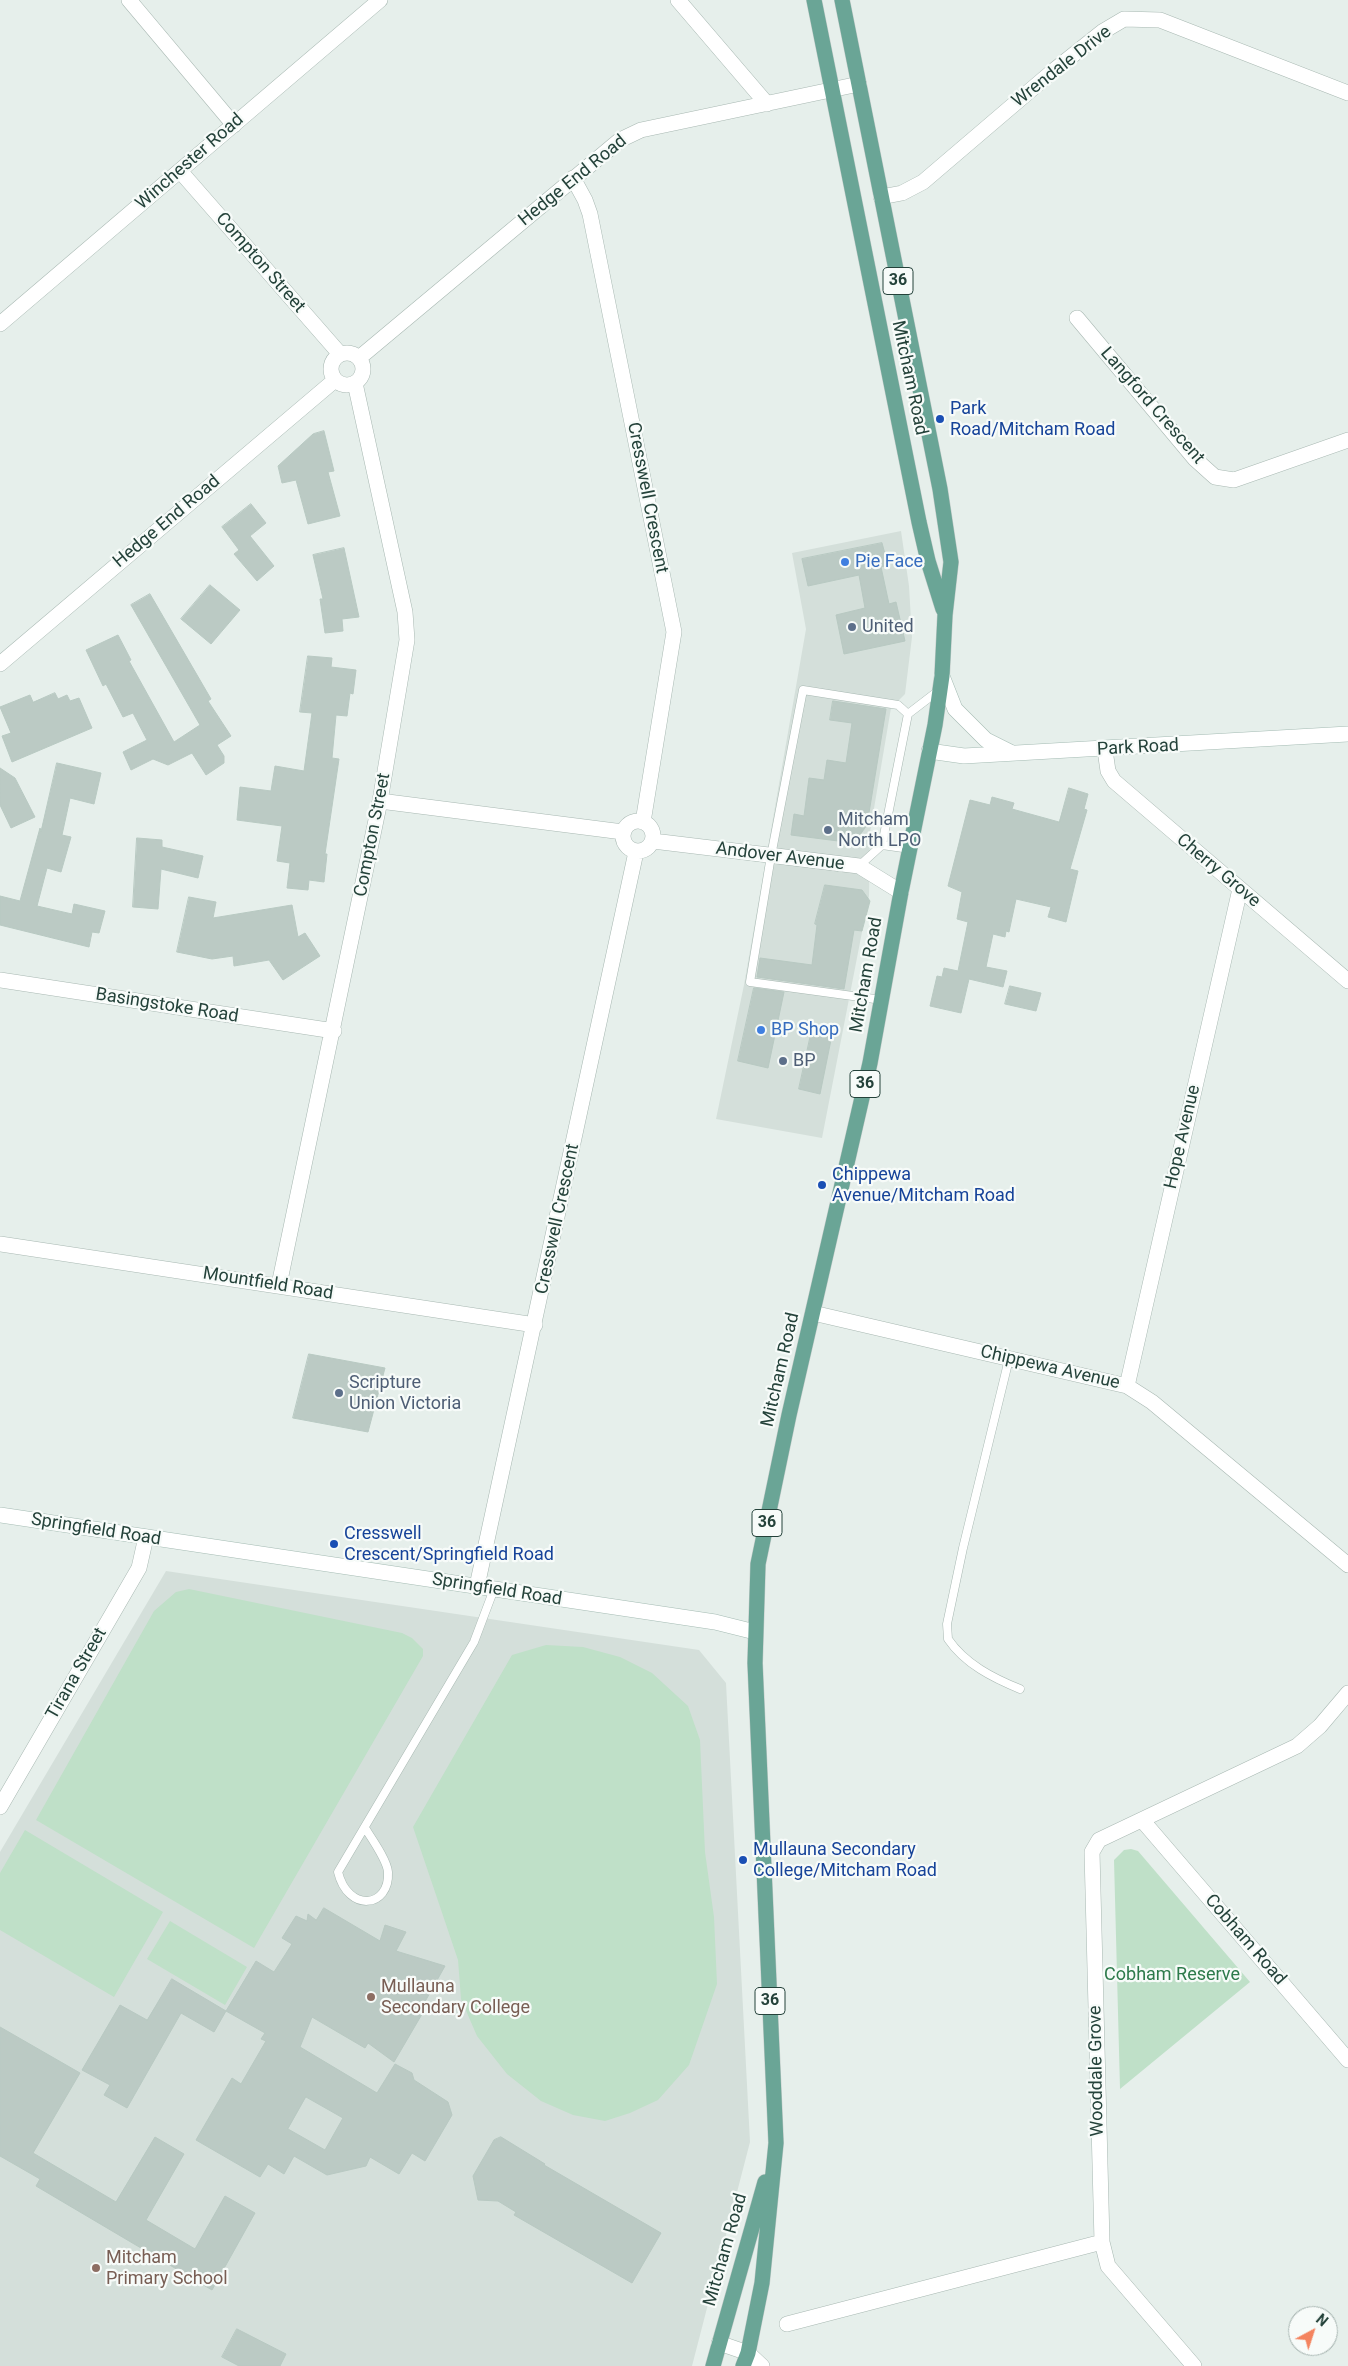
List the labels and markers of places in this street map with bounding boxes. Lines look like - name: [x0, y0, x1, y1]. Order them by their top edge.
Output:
- place label: Park Road/Mitcham Road: [950, 398, 1115, 440]
- marker: Park Road/Mitcham Road: [934, 413, 946, 425]
- place label: Pie Face: [855, 551, 923, 573]
- marker: Pie Face: [839, 556, 851, 568]
- place label: United: [862, 616, 914, 638]
- marker: United: [846, 621, 858, 633]
- place label: Mitcham North LPO: [838, 809, 921, 852]
- marker: Mitcham North LPO: [822, 824, 834, 836]
- place label: BP Shop: [771, 1019, 839, 1041]
- marker: BP Shop: [755, 1024, 767, 1036]
- place label: BP: [793, 1050, 816, 1072]
- marker: BP: [777, 1055, 789, 1067]
- place label: Chippewa Avenue/Mitcham Road: [832, 1164, 1015, 1206]
- marker: Chippewa Avenue/Mitcham Road: [816, 1179, 828, 1191]
- place label: Scripture Union Victoria: [349, 1372, 461, 1415]
- marker: Scripture Union Victoria: [333, 1387, 345, 1399]
- place label: Cresswell Crescent/Springfield Road: [344, 1523, 554, 1566]
- marker: Cresswell Crescent/Springfield Road: [328, 1538, 340, 1550]
- place label: Mullauna Secondary College/Mitcham Road: [753, 1839, 937, 1882]
- marker: Mullauna Secondary College/Mitcham Road: [737, 1854, 749, 1866]
- place label: Mullauna Secondary College: [381, 1976, 530, 2018]
- marker: Mullauna Secondary College: [365, 1991, 377, 2003]
- place label: Mitcham Primary School: [106, 2247, 228, 2290]
- marker: Mitcham Primary School: [90, 2262, 102, 2274]

